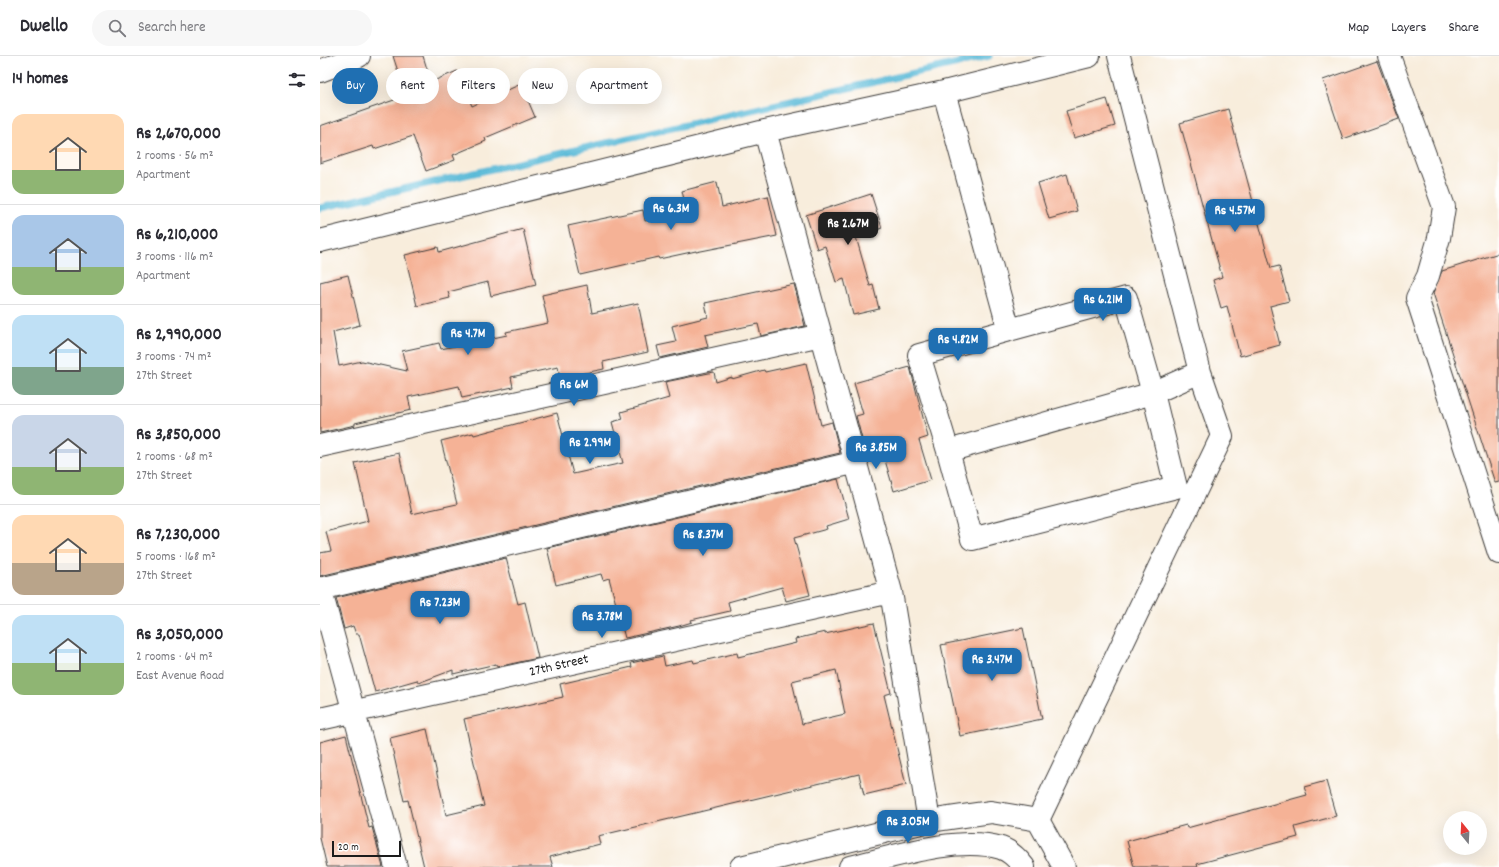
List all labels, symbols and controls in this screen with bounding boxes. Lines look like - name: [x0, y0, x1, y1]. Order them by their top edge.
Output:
- search box: [92, 10, 372, 46]
- text: Dwello: [20, 14, 68, 41]
- icon: search: [106, 17, 128, 39]
- text: Search here: [138, 17, 206, 39]
- text: Map: [1348, 18, 1369, 38]
- text: Layers: [1391, 18, 1426, 38]
- text: Share: [1448, 18, 1479, 38]
- text: 14 homes: [12, 68, 68, 92]
- chip: Buy: [332, 68, 378, 104]
- chip: Rent: [386, 68, 439, 104]
- chip: Filters: [447, 68, 510, 104]
- chip: New: [518, 68, 568, 104]
- chip: Apartment: [576, 68, 662, 104]
- icon: filters: [286, 69, 308, 91]
- text: Rs 2,670,000: [136, 123, 221, 147]
- icon: home: [44, 130, 92, 178]
- text: 2 rooms · 56 m²: [136, 147, 213, 166]
- text: Apartment: [136, 166, 190, 185]
- pin: Rs 6.3M: [634, 197, 708, 231]
- pin: Rs 4.57M: [1194, 199, 1276, 233]
- text: Rs 6.3M: [653, 200, 689, 219]
- text: Rs 4.57M: [1215, 202, 1255, 221]
- pin: Rs 2.67M: [807, 212, 889, 246]
- text: Rs 2.67M: [827, 215, 869, 234]
- text: Rs 6,210,000: [136, 224, 218, 248]
- icon: home: [44, 231, 92, 279]
- text: 3 rooms · 116 m²: [136, 248, 213, 267]
- text: Apartment: [136, 267, 190, 286]
- pin: Rs 6.21M: [1062, 288, 1144, 322]
- text: Rs 6.21M: [1083, 291, 1123, 310]
- pin: Rs 4.7M: [431, 322, 505, 356]
- text: Rs 2,990,000: [136, 324, 222, 348]
- text: Rs 4.7M: [451, 325, 485, 344]
- pin: Rs 4.82M: [917, 328, 999, 362]
- icon: home: [44, 331, 92, 379]
- text: Rs 4.82M: [938, 331, 978, 350]
- text: 3 rooms · 74 m²: [136, 348, 212, 367]
- text: 27th Street: [136, 367, 192, 386]
- pin: Rs 6M: [546, 373, 602, 407]
- text: Rs 6M: [560, 376, 588, 395]
- text: Rs 3,850,000: [136, 424, 221, 448]
- icon: home: [44, 431, 92, 479]
- pin: Rs 2.99M: [549, 431, 631, 465]
- text: Rs 2.99M: [569, 434, 611, 453]
- pin: Rs 3.85M: [835, 436, 917, 470]
- text: Rs 3.85M: [855, 439, 897, 458]
- text: 2 rooms · 68 m²: [136, 448, 213, 467]
- text: 27th Street: [136, 467, 192, 486]
- pin: Rs 8.37M: [662, 523, 744, 557]
- text: Rs 7,230,000: [136, 524, 220, 548]
- text: Rs 8.37M: [683, 526, 723, 545]
- icon: home: [44, 531, 92, 579]
- text: 5 rooms · 168 m²: [136, 548, 216, 567]
- text: 27th Street: [136, 567, 192, 586]
- pin: Rs 7.23M: [399, 591, 481, 625]
- text: Rs 7.23M: [420, 594, 461, 613]
- pin: Rs 3.78M: [561, 605, 643, 639]
- text: Rs 3.78M: [582, 608, 622, 627]
- text: Rs 3,050,000: [136, 624, 224, 648]
- icon: home: [44, 631, 92, 679]
- text: 2 rooms · 64 m²: [136, 648, 213, 667]
- pin: Rs 3.47M: [951, 648, 1033, 682]
- street label: 27th Street: [527, 649, 591, 683]
- text: Rs 3.47M: [972, 651, 1012, 670]
- text: East Avenue Road: [136, 667, 224, 686]
- pin: Rs 3.05M: [867, 810, 949, 844]
- north arrow: [1443, 811, 1487, 855]
- map controls: [1443, 811, 1487, 855]
- text: Rs 3.05M: [886, 813, 930, 832]
- scale bar: [332, 839, 401, 858]
- text: 20 m: [338, 840, 359, 856]

